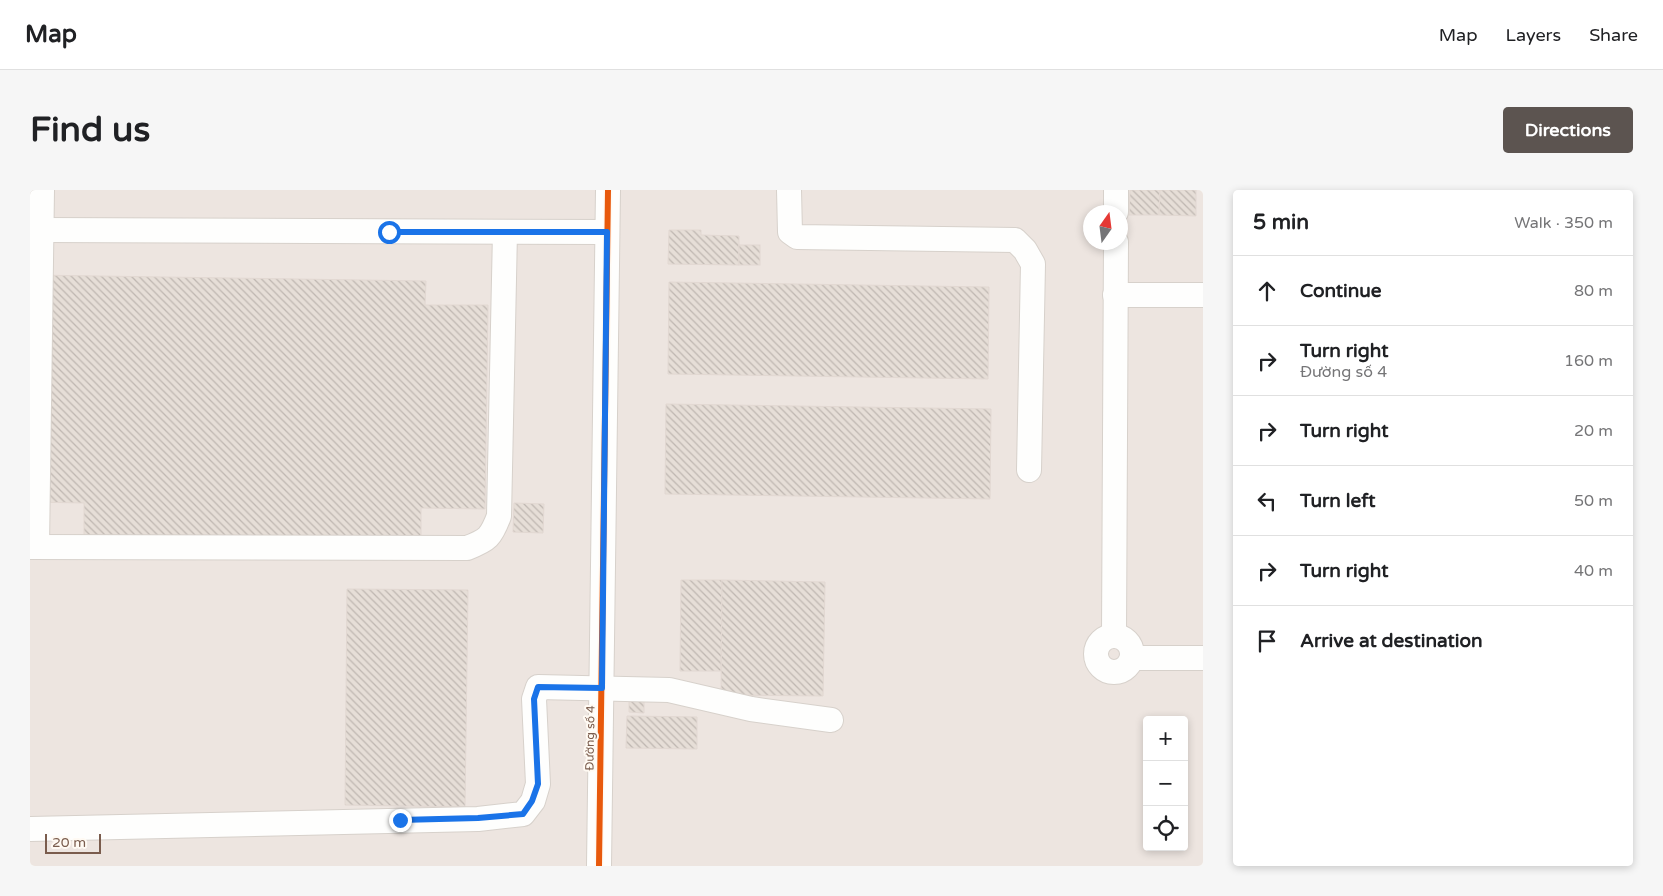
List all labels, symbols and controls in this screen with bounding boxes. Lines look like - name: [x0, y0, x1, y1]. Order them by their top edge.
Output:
- text: Map: [25, 20, 77, 49]
- text: Map: [1439, 24, 1478, 46]
- text: Layers: [1506, 24, 1561, 46]
- text: Share: [1589, 24, 1638, 46]
- button: Directions: [1503, 107, 1633, 153]
- text: Find us: [30, 109, 150, 151]
- north arrow: [1083, 205, 1128, 250]
- text: 5 min: [1253, 210, 1309, 235]
- text: Walk · 350 m: [1514, 213, 1613, 233]
- route start: [378, 221, 401, 244]
- icon: ahead: [1253, 277, 1281, 305]
- text: Continue: [1300, 280, 1382, 302]
- text: 80 m: [1574, 281, 1613, 301]
- text: Turn right: [1300, 340, 1388, 362]
- icon: right: [1253, 347, 1281, 375]
- text: 160 m: [1564, 351, 1613, 371]
- text: Đường số 4: [1300, 362, 1387, 382]
- icon: right: [1253, 417, 1281, 445]
- text: Turn right: [1300, 420, 1388, 442]
- text: 20 m: [1574, 421, 1613, 441]
- icon: left: [1253, 487, 1281, 515]
- text: Turn left: [1300, 490, 1376, 512]
- text: 50 m: [1574, 491, 1613, 511]
- icon: right: [1253, 557, 1281, 585]
- text: Turn right: [1300, 560, 1388, 582]
- text: 40 m: [1574, 561, 1613, 581]
- icon: arrive: [1253, 627, 1281, 655]
- text: Arrive at destination: [1300, 630, 1483, 652]
- street label: Đường số 4: [582, 705, 598, 771]
- map controls: [1143, 716, 1188, 851]
- button: +: [1143, 716, 1188, 761]
- button: −: [1143, 761, 1188, 806]
- button: locate: [1143, 806, 1188, 851]
- route end: [389, 809, 412, 832]
- scale bar: [45, 831, 101, 854]
- text: 20 m: [52, 834, 86, 851]

